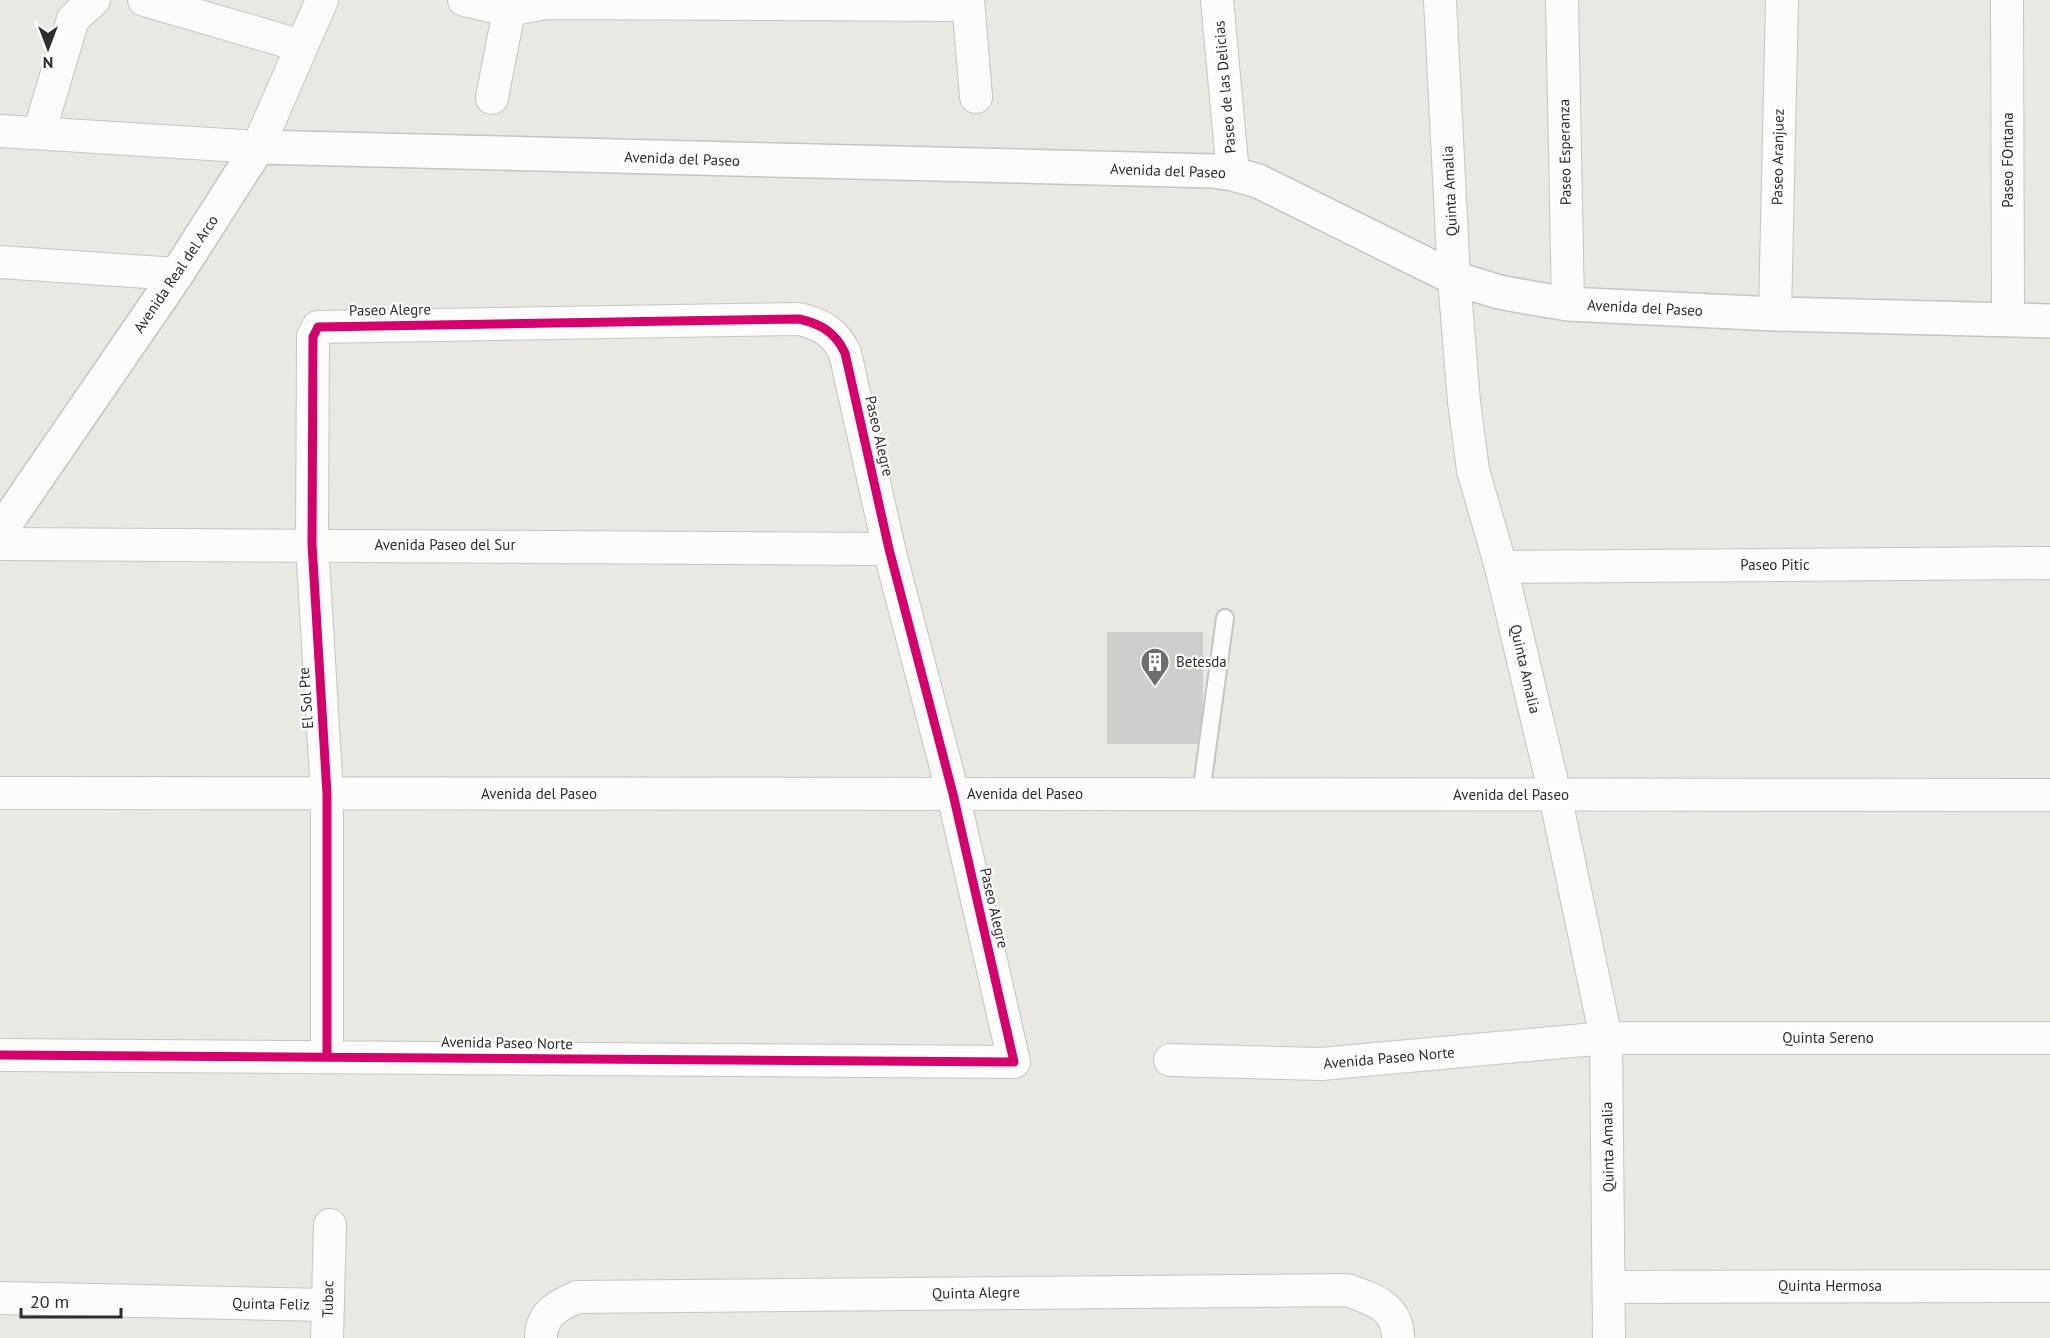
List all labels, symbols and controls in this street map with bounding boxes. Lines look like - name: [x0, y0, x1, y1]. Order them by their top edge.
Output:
- north arrow: [18, 18, 78, 78]
- street label: Paseo de las Delicias: [1209, 20, 1240, 154]
- text: N: [43, 53, 53, 73]
- street label: Paseo Esperanza: [1554, 99, 1575, 205]
- street label: Paseo Aranjuez: [1767, 109, 1788, 205]
- street label: Paseo FOntana: [1998, 112, 2017, 208]
- street label: Quinta Amalia: [1438, 145, 1461, 237]
- street label: Avenida del Paseo: [624, 147, 740, 170]
- street label: Avenida del Paseo: [1110, 159, 1226, 182]
- street label: Avenida Real del Arco: [129, 211, 222, 336]
- street label: Avenida del Paseo: [1587, 295, 1703, 320]
- street label: Paseo Alegre: [349, 299, 431, 320]
- street label: Paseo Alegre: [861, 394, 898, 478]
- street label: Avenida Paseo del Sur: [374, 535, 516, 554]
- street label: Paseo Pitic: [1740, 555, 1810, 574]
- street label: Quinta Amalia: [1506, 622, 1545, 715]
- building icon: Betesda: [1139, 646, 1171, 688]
- place label: Betesda: [1176, 652, 1227, 671]
- street label: El Sol Pte: [294, 667, 317, 729]
- street label: Avenida del Paseo: [481, 784, 597, 803]
- street label: Avenida del Paseo: [967, 784, 1083, 803]
- street label: Avenida del Paseo: [1453, 785, 1569, 804]
- street label: Paseo Alegre: [976, 866, 1013, 950]
- street label: Quinta Sereno: [1782, 1028, 1874, 1047]
- street label: Avenida Paseo Norte: [441, 1032, 573, 1053]
- street label: Avenida Paseo Norte: [1322, 1042, 1456, 1073]
- street label: Quinta Amalia: [1597, 1101, 1618, 1193]
- street label: Quinta Hermosa: [1778, 1276, 1882, 1295]
- street label: Tubac: [318, 1280, 337, 1318]
- scale bar: [21, 1281, 122, 1319]
- street label: Quinta Alegre: [932, 1282, 1020, 1303]
- text: 20 m: [30, 1290, 69, 1313]
- street label: Quinta Feliz: [232, 1293, 310, 1314]

